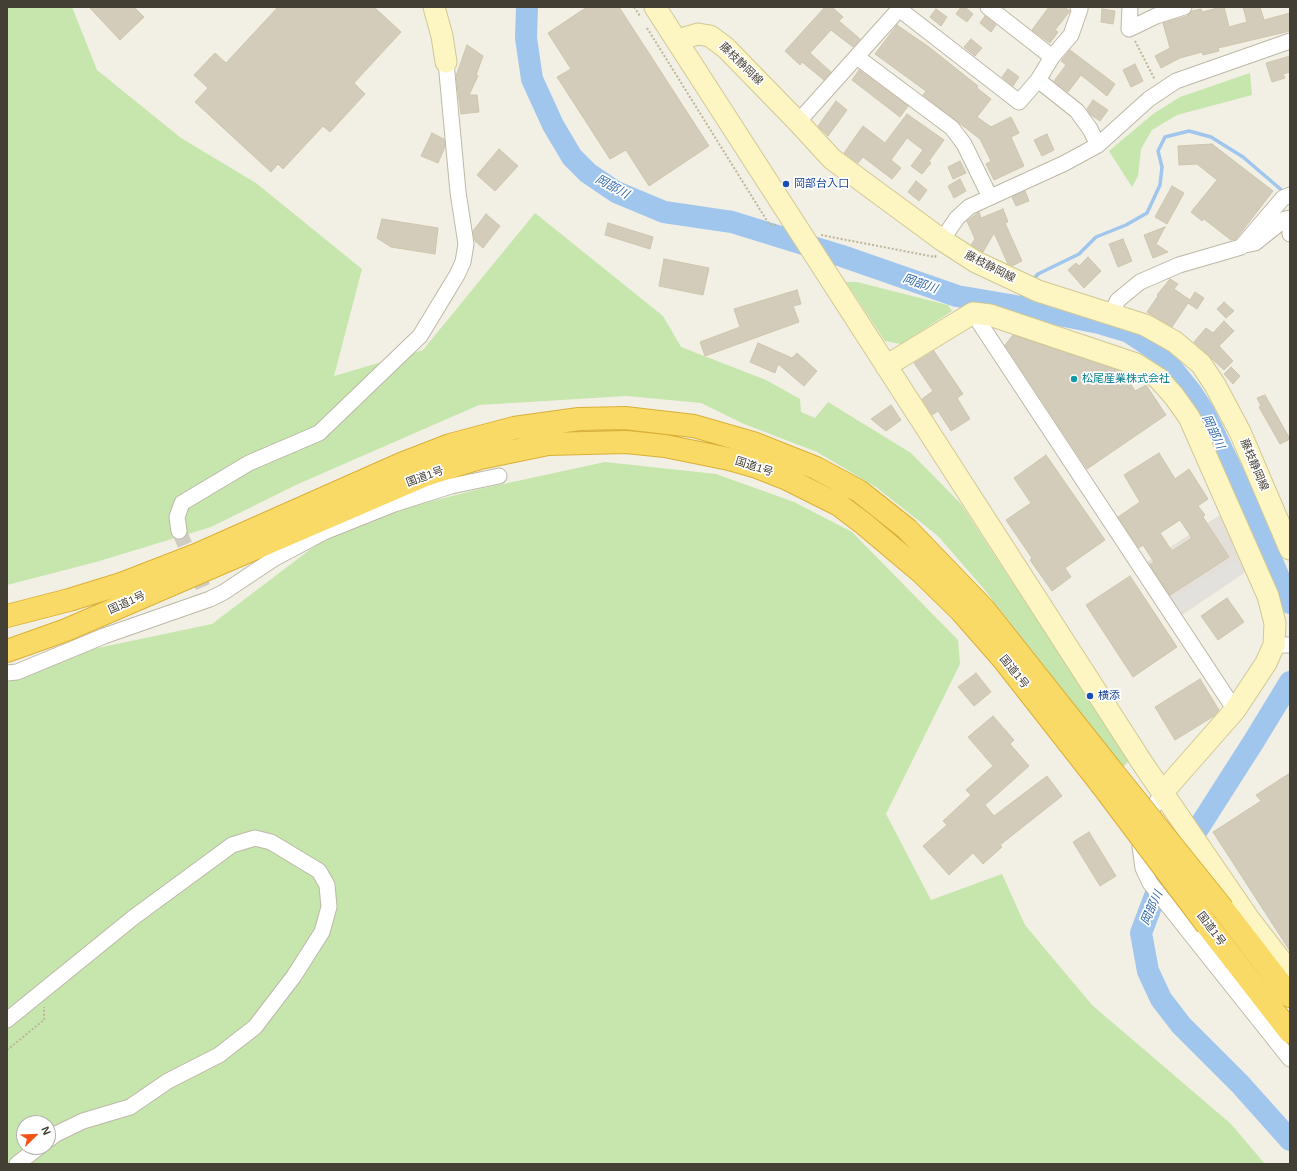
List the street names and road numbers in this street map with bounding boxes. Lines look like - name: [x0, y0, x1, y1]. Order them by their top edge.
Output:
- street label: 藤枝静岡線: [717, 40, 765, 88]
- street label: 藤枝静岡線: [963, 249, 1017, 285]
- street label: 藤枝静岡線: [1237, 437, 1271, 493]
- street label: 国道1号: [733, 455, 775, 479]
- street label: 国道1号: [404, 464, 446, 490]
- street label: 国道1号: [106, 589, 148, 617]
- street label: 国道1号: [997, 653, 1031, 691]
- street label: 国道1号: [1194, 909, 1228, 949]

